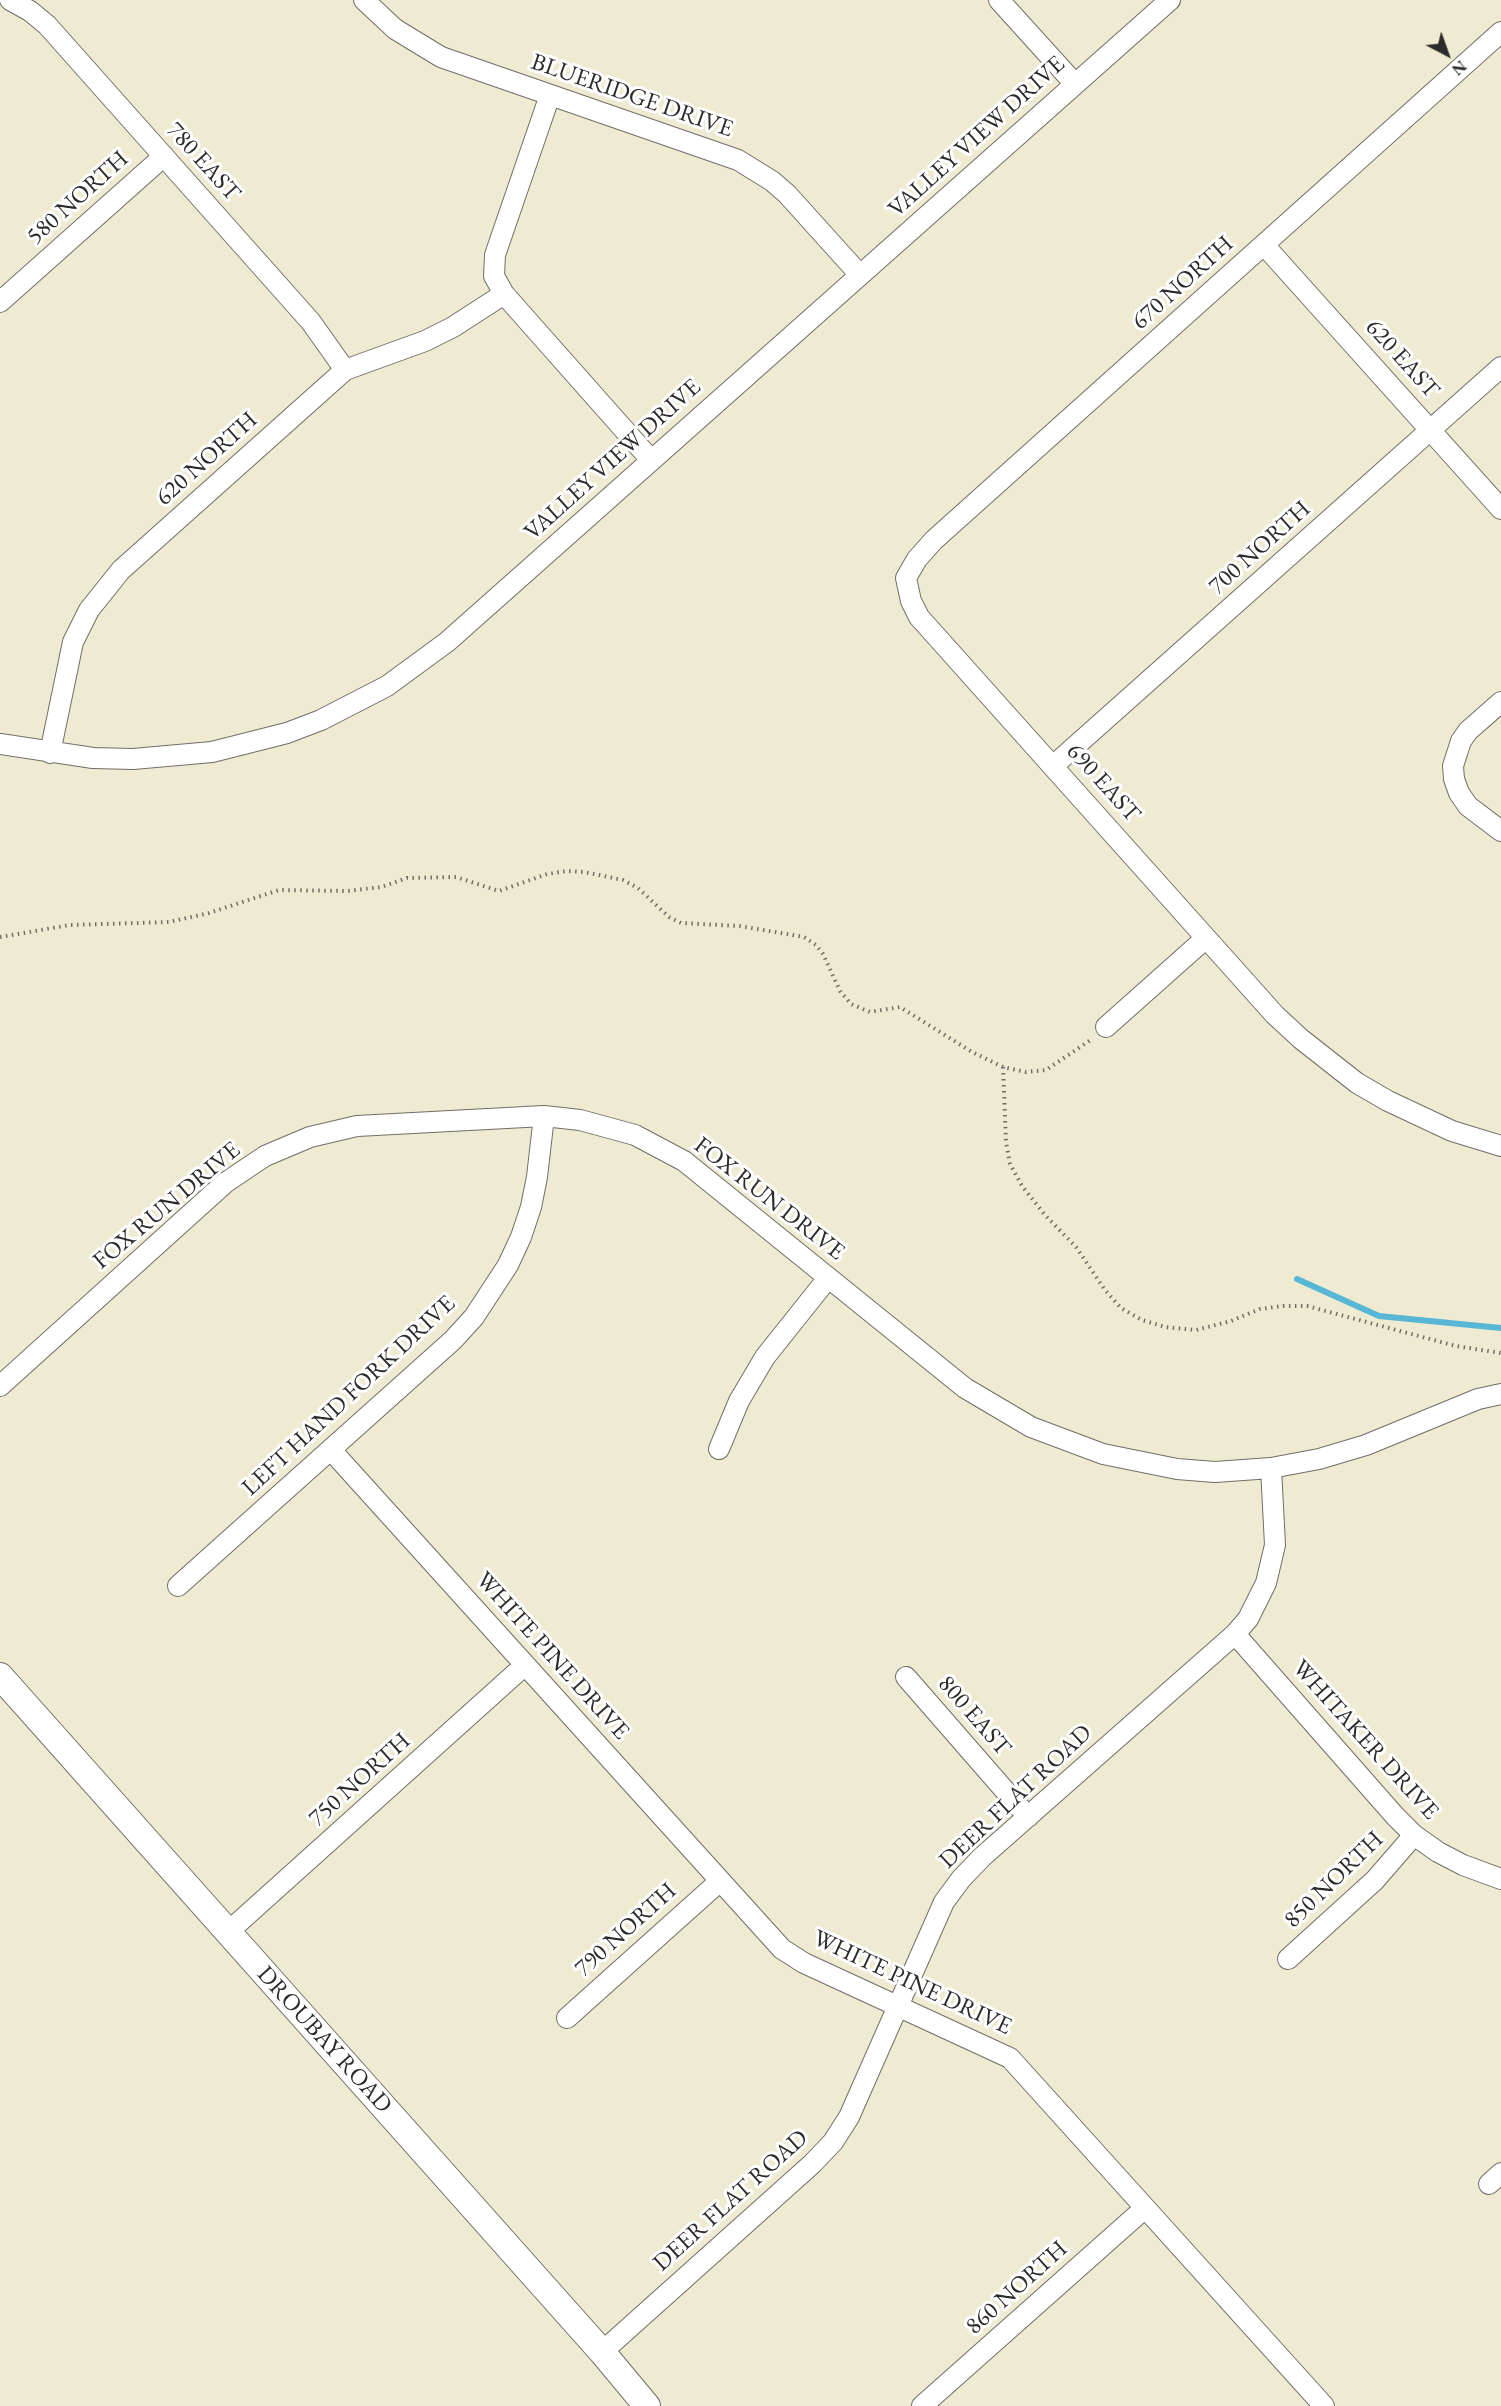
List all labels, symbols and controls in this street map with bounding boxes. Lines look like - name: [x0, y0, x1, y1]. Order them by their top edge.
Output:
- north arrow: [1417, 24, 1477, 84]
- street label: BLUERIDGE DRIVE: [527, 48, 737, 144]
- street label: VALLEY VIEW DRIVE: [883, 50, 1071, 224]
- text: N: [1447, 56, 1471, 80]
- street label: 780 EAST: [160, 116, 246, 208]
- street label: 580 NORTH: [21, 145, 135, 251]
- street label: 670 NORTH: [1126, 230, 1240, 336]
- street label: 620 EAST: [1359, 313, 1445, 405]
- street label: VALLEY VIEW DRIVE: [519, 373, 707, 547]
- street label: 620 NORTH: [150, 406, 264, 512]
- street label: 700 NORTH: [1203, 495, 1317, 601]
- street label: 690 EAST: [1060, 737, 1146, 829]
- street label: FOX RUN DRIVE: [688, 1131, 850, 1267]
- street label: FOX RUN DRIVE: [88, 1136, 246, 1276]
- street label: LEFT HAND FORK DRIVE: [237, 1290, 461, 1502]
- street label: WHITE PINE DRIVE: [469, 1566, 635, 1746]
- street label: WHITAKER DRIVE: [1286, 1654, 1444, 1826]
- street label: 800 EAST: [931, 1670, 1017, 1762]
- street label: DEER FLAT ROAD: [934, 1719, 1098, 1875]
- street label: 750 NORTH: [303, 1727, 417, 1833]
- street label: 850 NORTH: [1278, 1826, 1390, 1934]
- street label: 790 NORTH: [569, 1877, 683, 1983]
- street label: WHITE PINE DRIVE: [808, 1924, 1016, 2042]
- street label: DROUBAY ROAD: [250, 1960, 398, 2120]
- street label: DEER FLAT ROAD: [648, 2124, 814, 2278]
- street label: 860 NORTH: [960, 2235, 1074, 2341]

